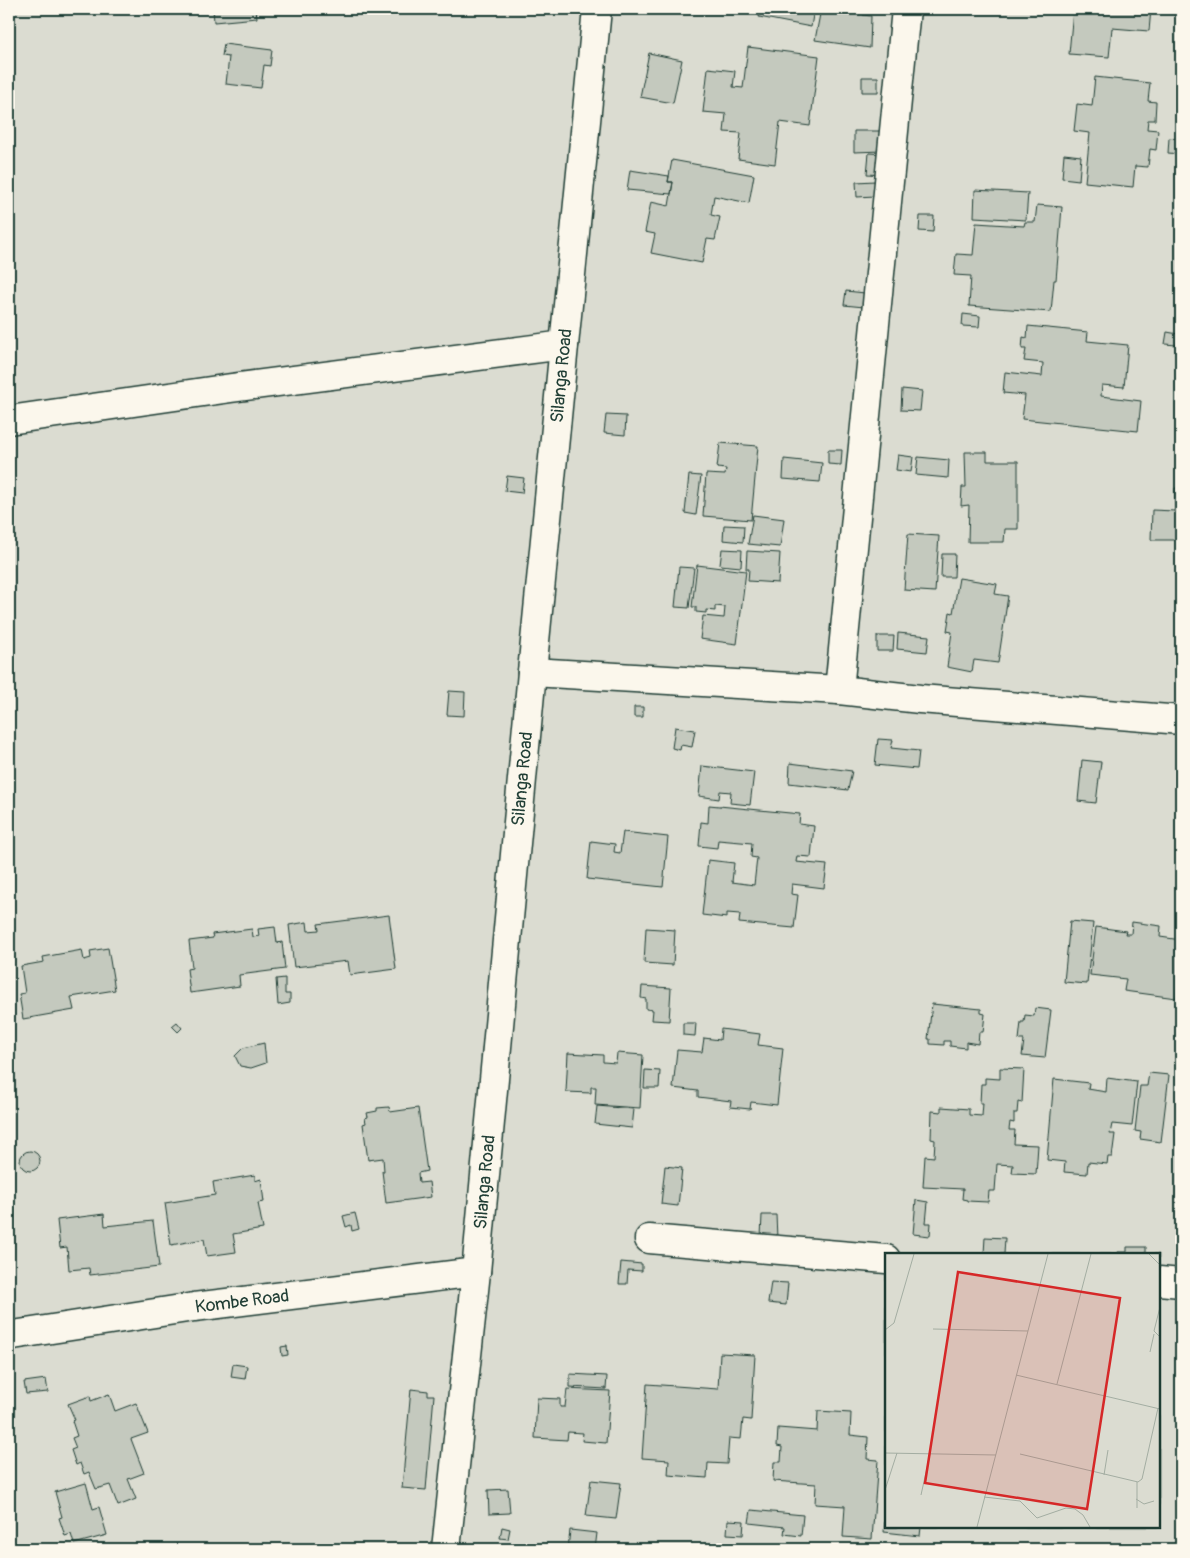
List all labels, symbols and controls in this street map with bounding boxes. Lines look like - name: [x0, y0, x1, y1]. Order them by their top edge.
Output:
- street label: Silanga Road: [545, 327, 578, 424]
- street label: Silanga Road: [507, 731, 538, 827]
- street label: Silanga Road: [469, 1134, 501, 1230]
- inset map: [885, 1253, 1160, 1528]
- street label: Kombe Road: [194, 1284, 291, 1319]

